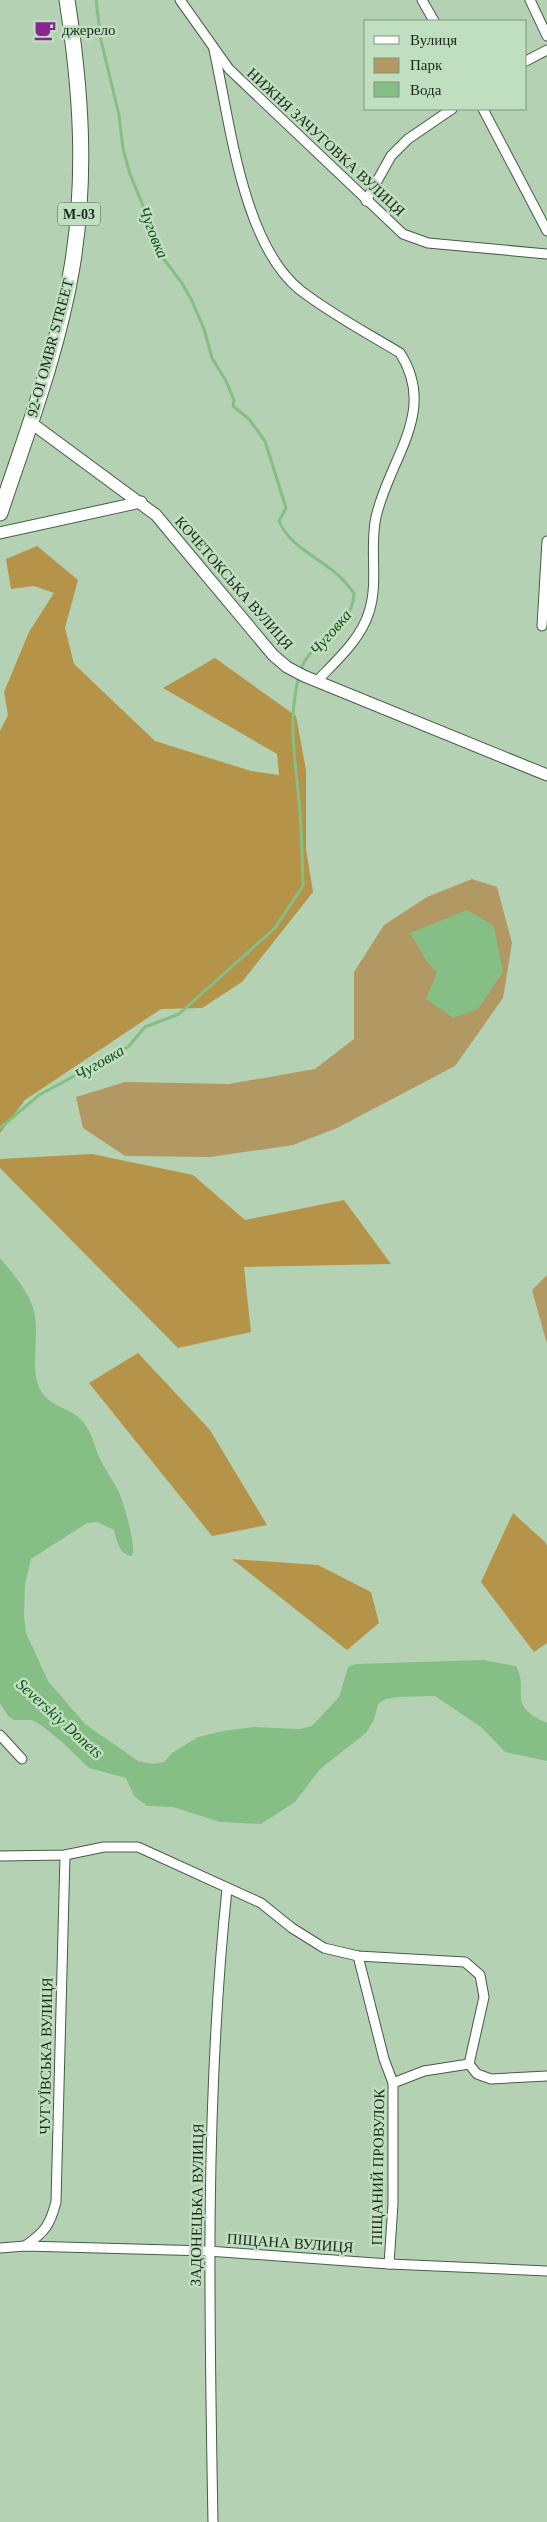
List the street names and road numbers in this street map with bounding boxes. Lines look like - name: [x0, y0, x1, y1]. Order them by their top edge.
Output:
- street label: НИЖНЯ ЗАЧУГОВКА ВУЛИЦЯ: [244, 65, 408, 219]
- road number: М-03: [58, 202, 100, 225]
- street label: 92-OI OMBR STREET: [24, 277, 76, 419]
- street label: КОЧЕТОКСЬКА ВУЛИЦЯ: [172, 513, 296, 653]
- street label: ЧУГУЇВСЬКА ВУЛИЦЯ: [37, 1977, 55, 2135]
- street label: ПІЩАНИЙ ПРОВУЛОК: [369, 2087, 387, 2246]
- street label: ЗАДОНЕЦЬКА ВУЛИЦЯ: [188, 2123, 206, 2287]
- street label: ПІЩАНА ВУЛИЦЯ: [226, 2231, 354, 2255]

